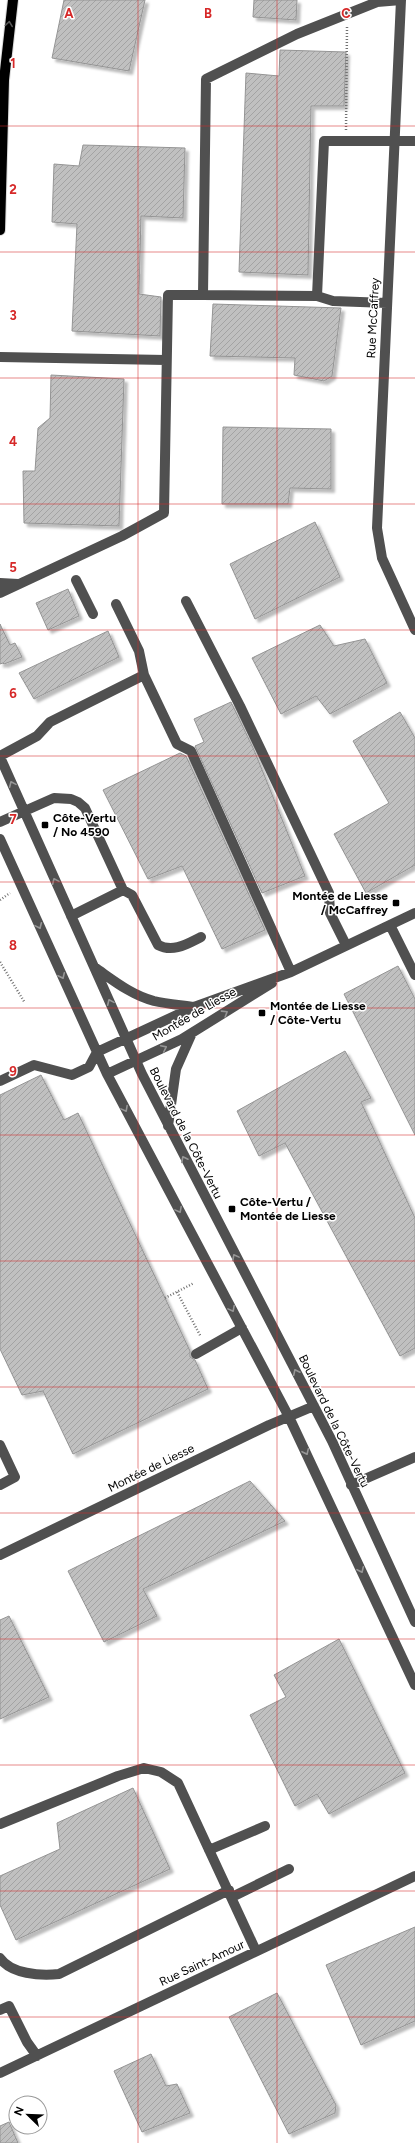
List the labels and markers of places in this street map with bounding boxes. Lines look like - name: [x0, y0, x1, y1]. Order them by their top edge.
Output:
- place label: Côte-Vertu / No 4590: [53, 811, 116, 839]
- marker: Côte-Vertu / No 4590: [40, 820, 50, 830]
- place label: Montée de Liesse / McCaffrey: [292, 889, 388, 917]
- marker: Montée de Liesse / McCaffrey: [391, 898, 401, 908]
- place label: Montée de Liesse / Côte-Vertu: [270, 999, 366, 1027]
- marker: Montée de Liesse / Côte-Vertu: [257, 1008, 267, 1018]
- place label: Côte-Vertu / Montée de Liesse: [240, 1195, 336, 1223]
- marker: Côte-Vertu / Montée de Liesse: [227, 1204, 237, 1214]

